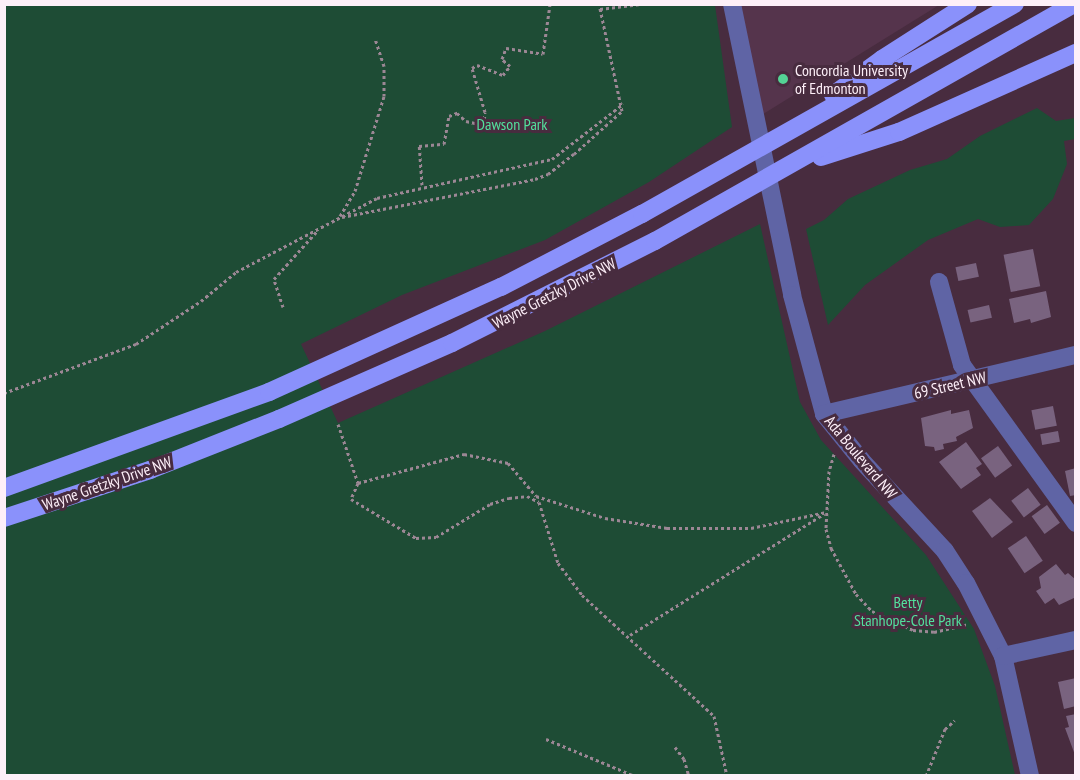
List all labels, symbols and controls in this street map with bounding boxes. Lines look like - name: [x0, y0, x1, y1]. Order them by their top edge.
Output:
- place label: Concordia University of Edmonton: [795, 60, 908, 98]
- marker: Concordia University of Edmonton: [776, 72, 790, 86]
- park label: Dawson Park: [477, 114, 547, 134]
- street label: Wayne Gretzky Drive NW: [489, 254, 619, 332]
- street label: 69 Street NW: [912, 367, 988, 403]
- street label: Ada Boulevard NW: [821, 412, 901, 502]
- street label: Wayne Gretzky Drive NW: [40, 452, 174, 514]
- park label: Betty Stanhope-Cole Park: [854, 592, 962, 630]

